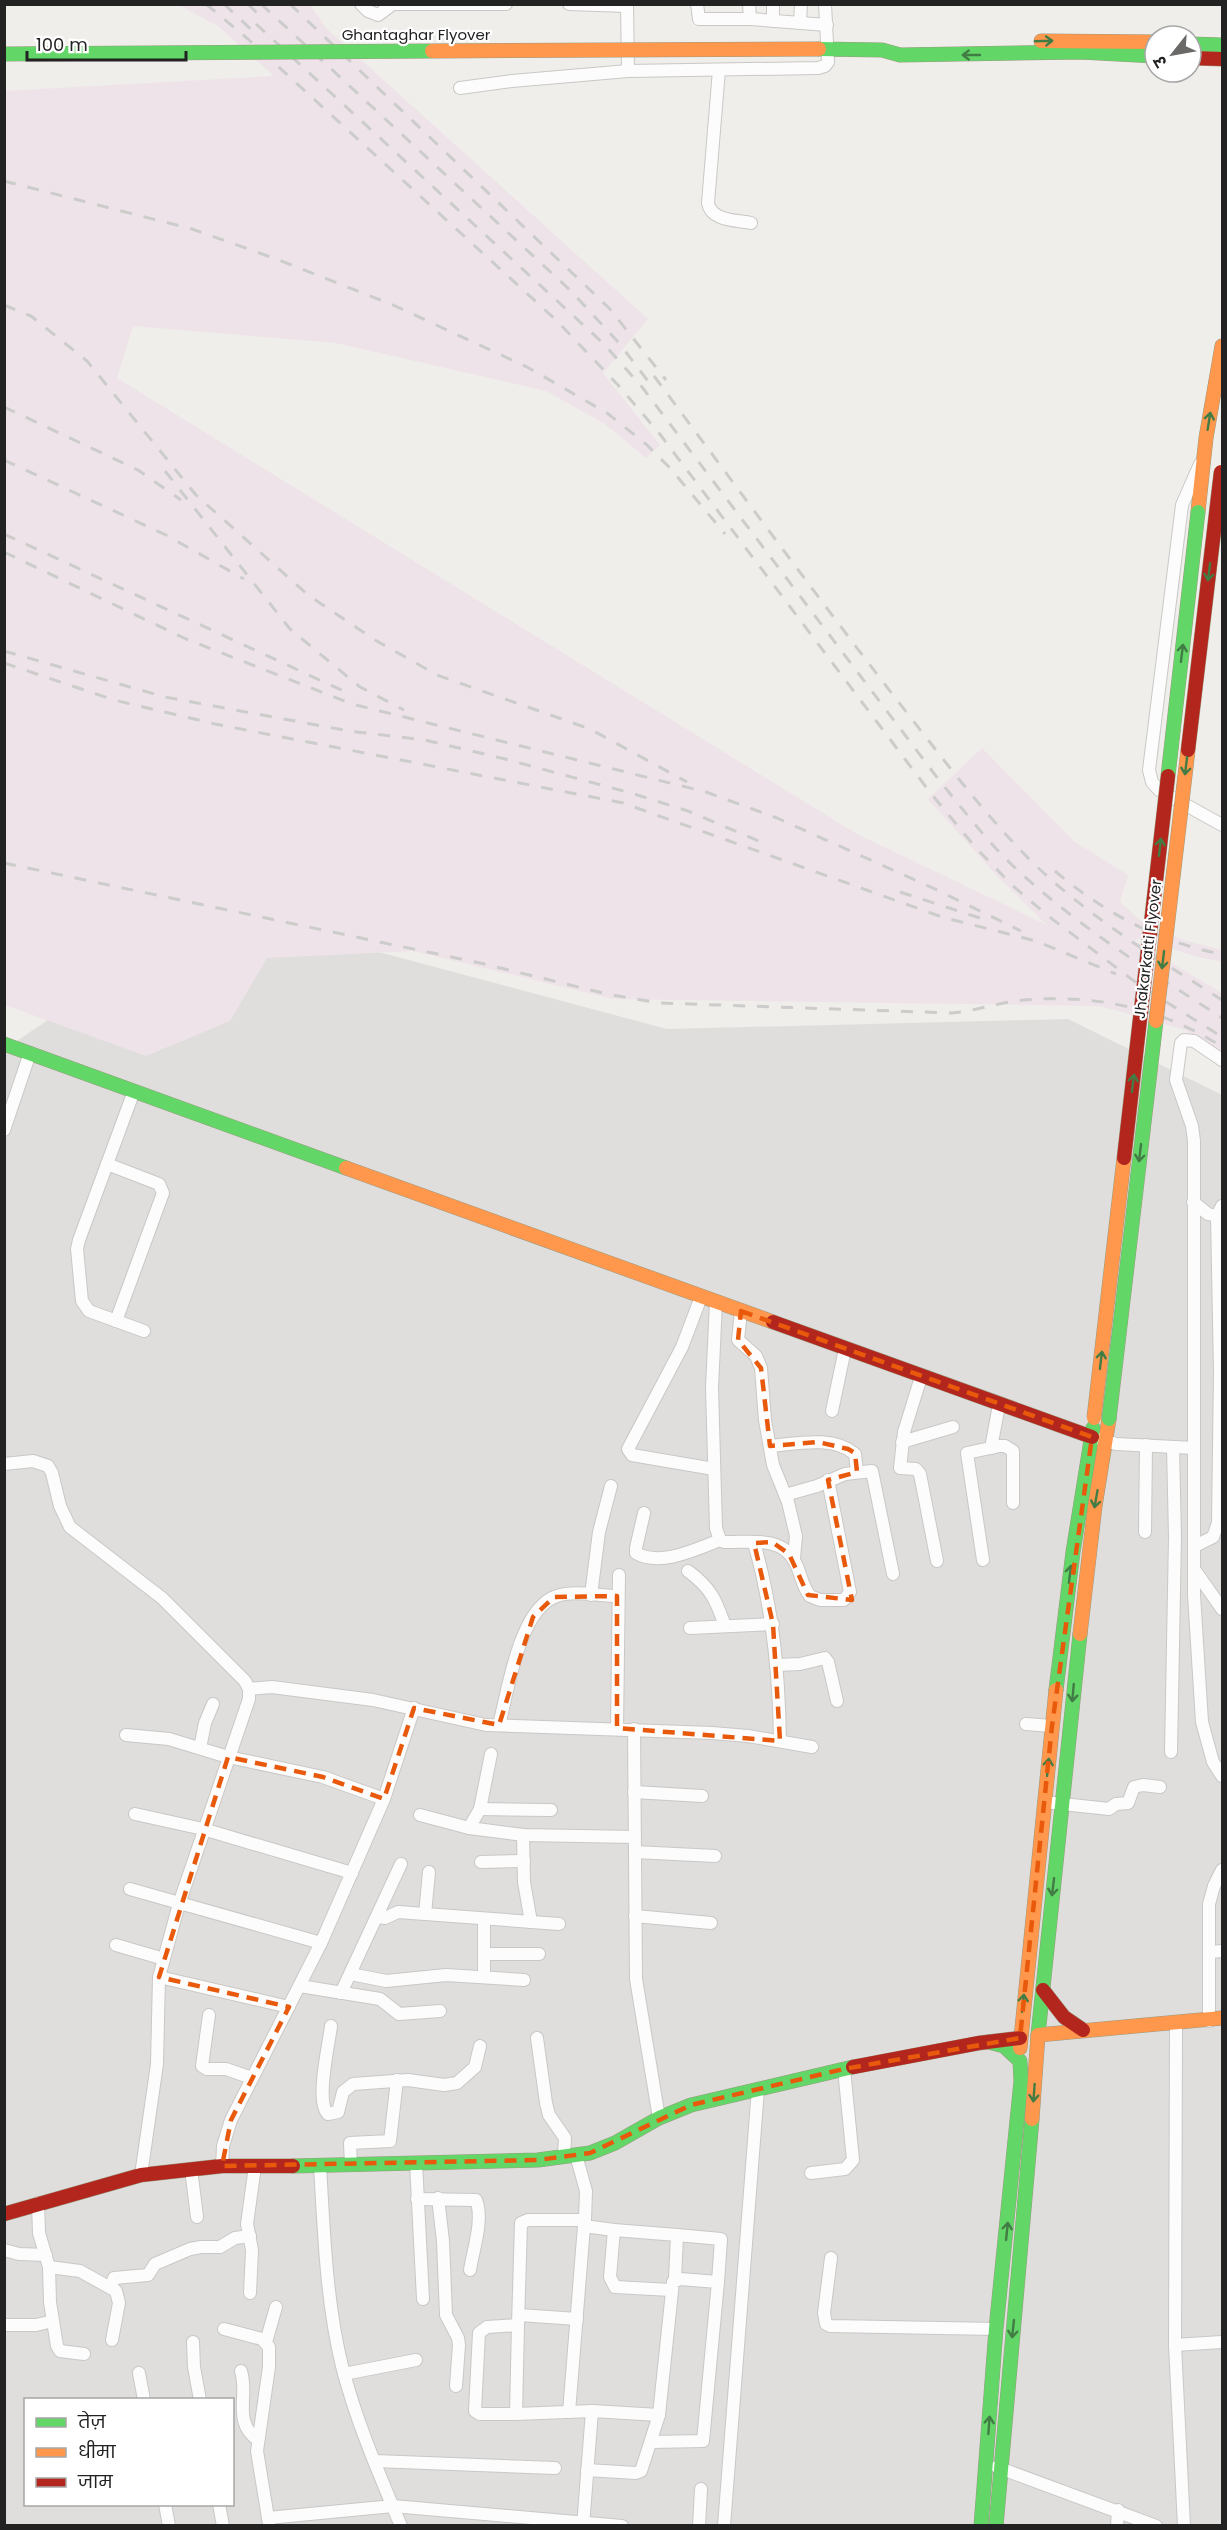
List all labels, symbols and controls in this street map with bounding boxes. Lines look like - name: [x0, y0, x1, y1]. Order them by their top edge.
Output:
- scale bar: [27, 24, 186, 62]
- street label: Ghantaghar Flyover: [342, 24, 491, 45]
- north arrow: [1143, 24, 1203, 84]
- text: 100 m: [36, 32, 88, 57]
- one-way arrow: [1034, 35, 1054, 47]
- one-way arrow: [961, 49, 981, 60]
- text: उ: [1148, 51, 1173, 72]
- one-way arrow: [1203, 412, 1214, 431]
- one-way arrow: [1204, 562, 1215, 582]
- one-way arrow: [1177, 644, 1188, 664]
- one-way arrow: [1181, 755, 1192, 775]
- one-way arrow: [1154, 838, 1165, 858]
- street label: Jhakarkatti Flyover: [1129, 878, 1167, 1020]
- one-way arrow: [1158, 949, 1169, 969]
- one-way arrow: [1127, 1073, 1138, 1093]
- one-way arrow: [1135, 1143, 1146, 1163]
- one-way arrow: [1096, 1350, 1107, 1370]
- one-way arrow: [1090, 1489, 1101, 1509]
- one-way arrow: [1065, 1564, 1076, 1584]
- one-way arrow: [1067, 1682, 1078, 1702]
- one-way arrow: [1043, 1758, 1054, 1778]
- one-way arrow: [1047, 1876, 1058, 1896]
- one-way arrow: [1018, 1993, 1029, 2013]
- one-way arrow: [1028, 2083, 1039, 2103]
- one-way arrow: [1001, 2222, 1012, 2242]
- one-way arrow: [1007, 2319, 1018, 2339]
- legend: [24, 2398, 234, 2506]
- text: तेज़: [77, 2409, 106, 2434]
- one-way arrow: [984, 2416, 995, 2436]
- text: धीमा: [78, 2439, 116, 2464]
- text: जाम: [77, 2469, 113, 2494]

